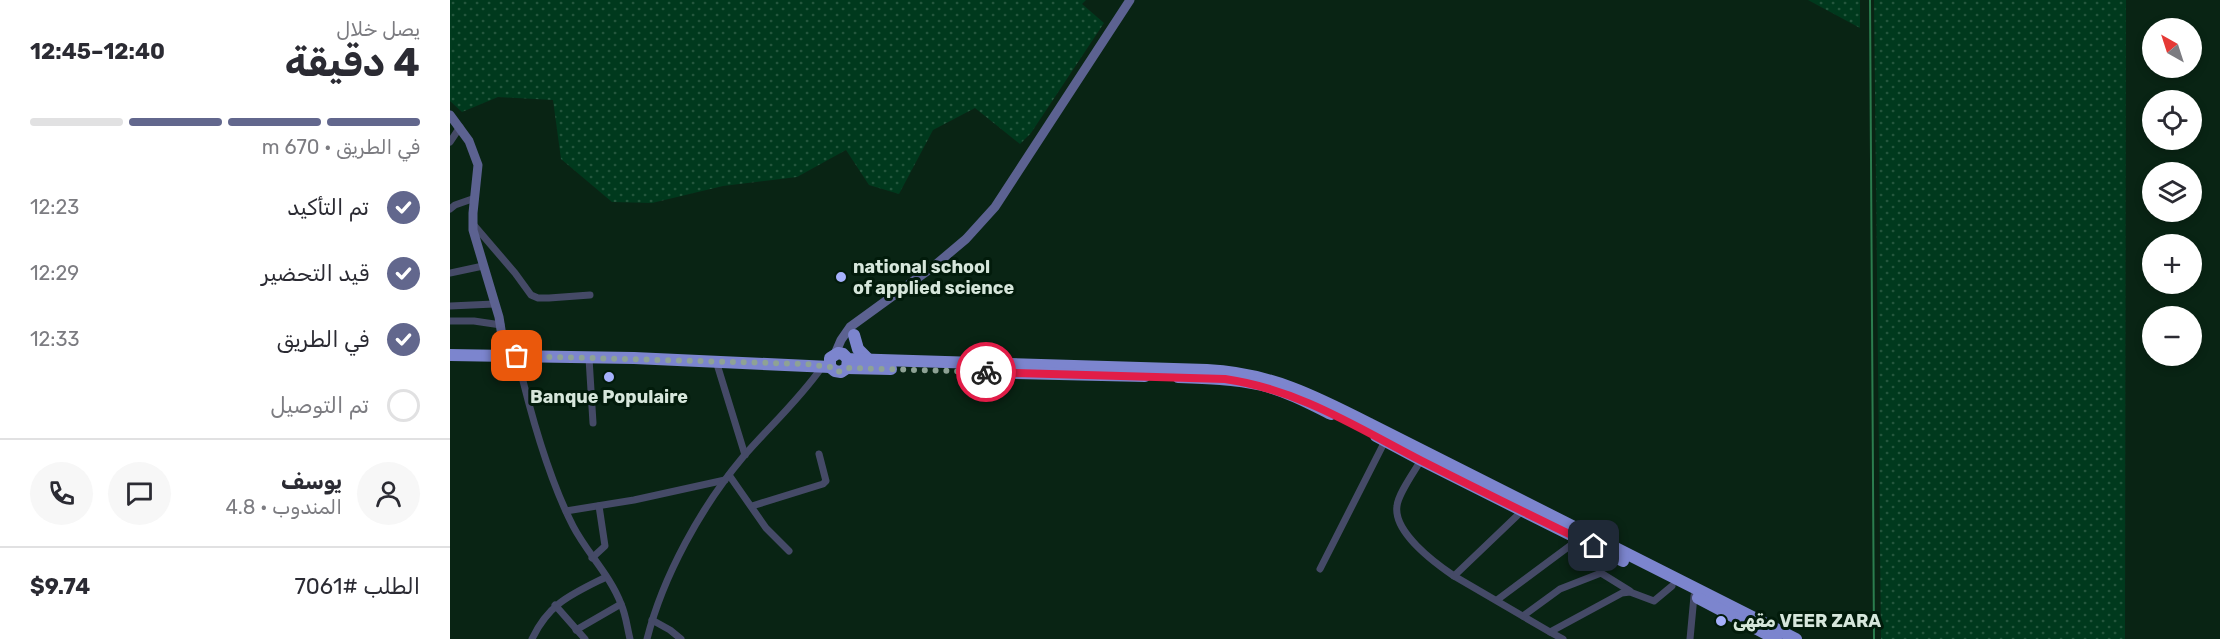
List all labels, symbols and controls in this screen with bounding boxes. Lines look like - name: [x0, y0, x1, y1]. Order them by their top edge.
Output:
- text: يصل خلال: [336, 17, 420, 41]
- north arrow: [2142, 18, 2202, 78]
- map controls: [2142, 18, 2202, 366]
- text: 12:40–12:45: [30, 38, 165, 65]
- text: 4 دقيقة: [285, 40, 420, 86]
- button: locate: [2142, 90, 2202, 150]
- text: في الطريق · 670 m: [262, 135, 420, 159]
- button: layers: [2142, 162, 2202, 222]
- icon: check: [387, 191, 420, 224]
- text: تم التأكيد: [287, 194, 369, 221]
- text: 12:23: [30, 195, 79, 219]
- button: +: [2142, 234, 2202, 294]
- place label: national school of applied science: [853, 256, 1014, 299]
- icon: check: [387, 257, 420, 290]
- text: قيد التحضير: [261, 260, 369, 287]
- text: 12:29: [30, 261, 79, 285]
- marker: national school of applied science: [834, 270, 848, 284]
- button: −: [2142, 306, 2202, 366]
- icon: check: [387, 323, 420, 356]
- text: في الطريق: [277, 326, 369, 353]
- text: 12:33: [30, 327, 79, 351]
- pin: [491, 330, 542, 381]
- icon: bag: [500, 339, 533, 372]
- courier: [956, 342, 1016, 402]
- icon: bike: [970, 356, 1003, 389]
- marker: Banque Populaire: [602, 370, 616, 384]
- place label: Banque Populaire: [530, 386, 688, 408]
- text: تم التوصيل: [270, 392, 369, 419]
- button: phone: [30, 462, 93, 525]
- button: chat: [108, 462, 171, 525]
- button: person: [357, 462, 420, 525]
- text: يوسف: [281, 468, 342, 495]
- text: المندوب · 4.8: [225, 495, 342, 519]
- pin: [1568, 520, 1619, 571]
- icon: home: [1577, 529, 1610, 562]
- text: $9.74: [30, 573, 90, 600]
- text: الطلب #7061: [294, 573, 420, 600]
- place label: مقهى VEER ZARA: [1733, 610, 1881, 632]
- marker: مقهى VEER ZARA: [1714, 614, 1728, 628]

